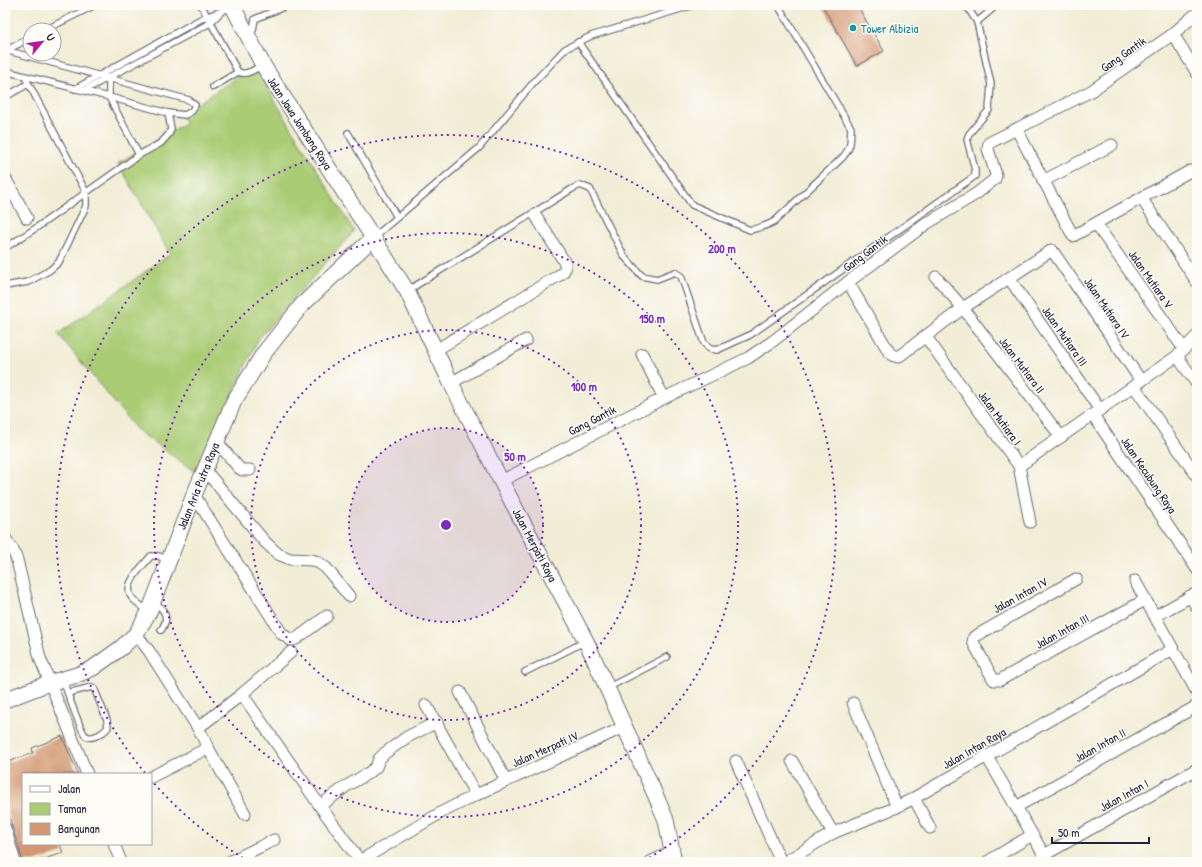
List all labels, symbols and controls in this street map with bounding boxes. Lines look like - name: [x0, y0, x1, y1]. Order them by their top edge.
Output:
- place label: Tower Albizia: [861, 20, 919, 37]
- north arrow: [22, 22, 62, 62]
- marker: Tower Albizia: [848, 23, 858, 33]
- text: U: [43, 31, 58, 43]
- street label: Gang Gantik: [1097, 32, 1149, 76]
- street label: Jalan Jawa Jombang Raya: [263, 73, 337, 173]
- street label: Gang Gantik: [839, 231, 891, 275]
- text: 200 m: [708, 240, 736, 257]
- street label: Jalan Mutiara V: [1125, 246, 1177, 312]
- street label: Jalan Mutiara IV: [1080, 274, 1134, 342]
- street label: Jalan Mutiara III: [1038, 303, 1092, 369]
- text: 150 m: [639, 310, 665, 327]
- street label: Jalan Mutiara II: [995, 333, 1049, 397]
- text: 100 m: [571, 378, 597, 395]
- street label: Jalan Mutiara I: [974, 387, 1026, 449]
- street label: Gang Gantik: [565, 401, 619, 439]
- street label: Jalan Kecubung Raya: [1117, 433, 1181, 517]
- street label: Jalan Aria Putra Raya: [173, 440, 223, 532]
- text: 50 m: [504, 448, 526, 465]
- street label: Jalan Merpati Raya: [508, 505, 562, 585]
- centre of rings: [439, 518, 453, 532]
- street label: Jalan Intan IV: [990, 573, 1051, 617]
- street label: Jalan Intan III: [1032, 609, 1092, 653]
- street label: Jalan Intan Raya: [939, 723, 1009, 773]
- street label: Jalan Intan II: [1071, 724, 1129, 766]
- street label: Jalan Merpati IV: [509, 727, 581, 771]
- legend: [22, 773, 152, 845]
- street label: Jalan Intan I: [1097, 775, 1151, 815]
- text: Jalan: [58, 780, 80, 797]
- text: Taman: [58, 800, 87, 817]
- scale bar: [1052, 819, 1149, 845]
- text: Bangunan: [58, 820, 100, 837]
- text: 50 m: [1058, 824, 1079, 841]

